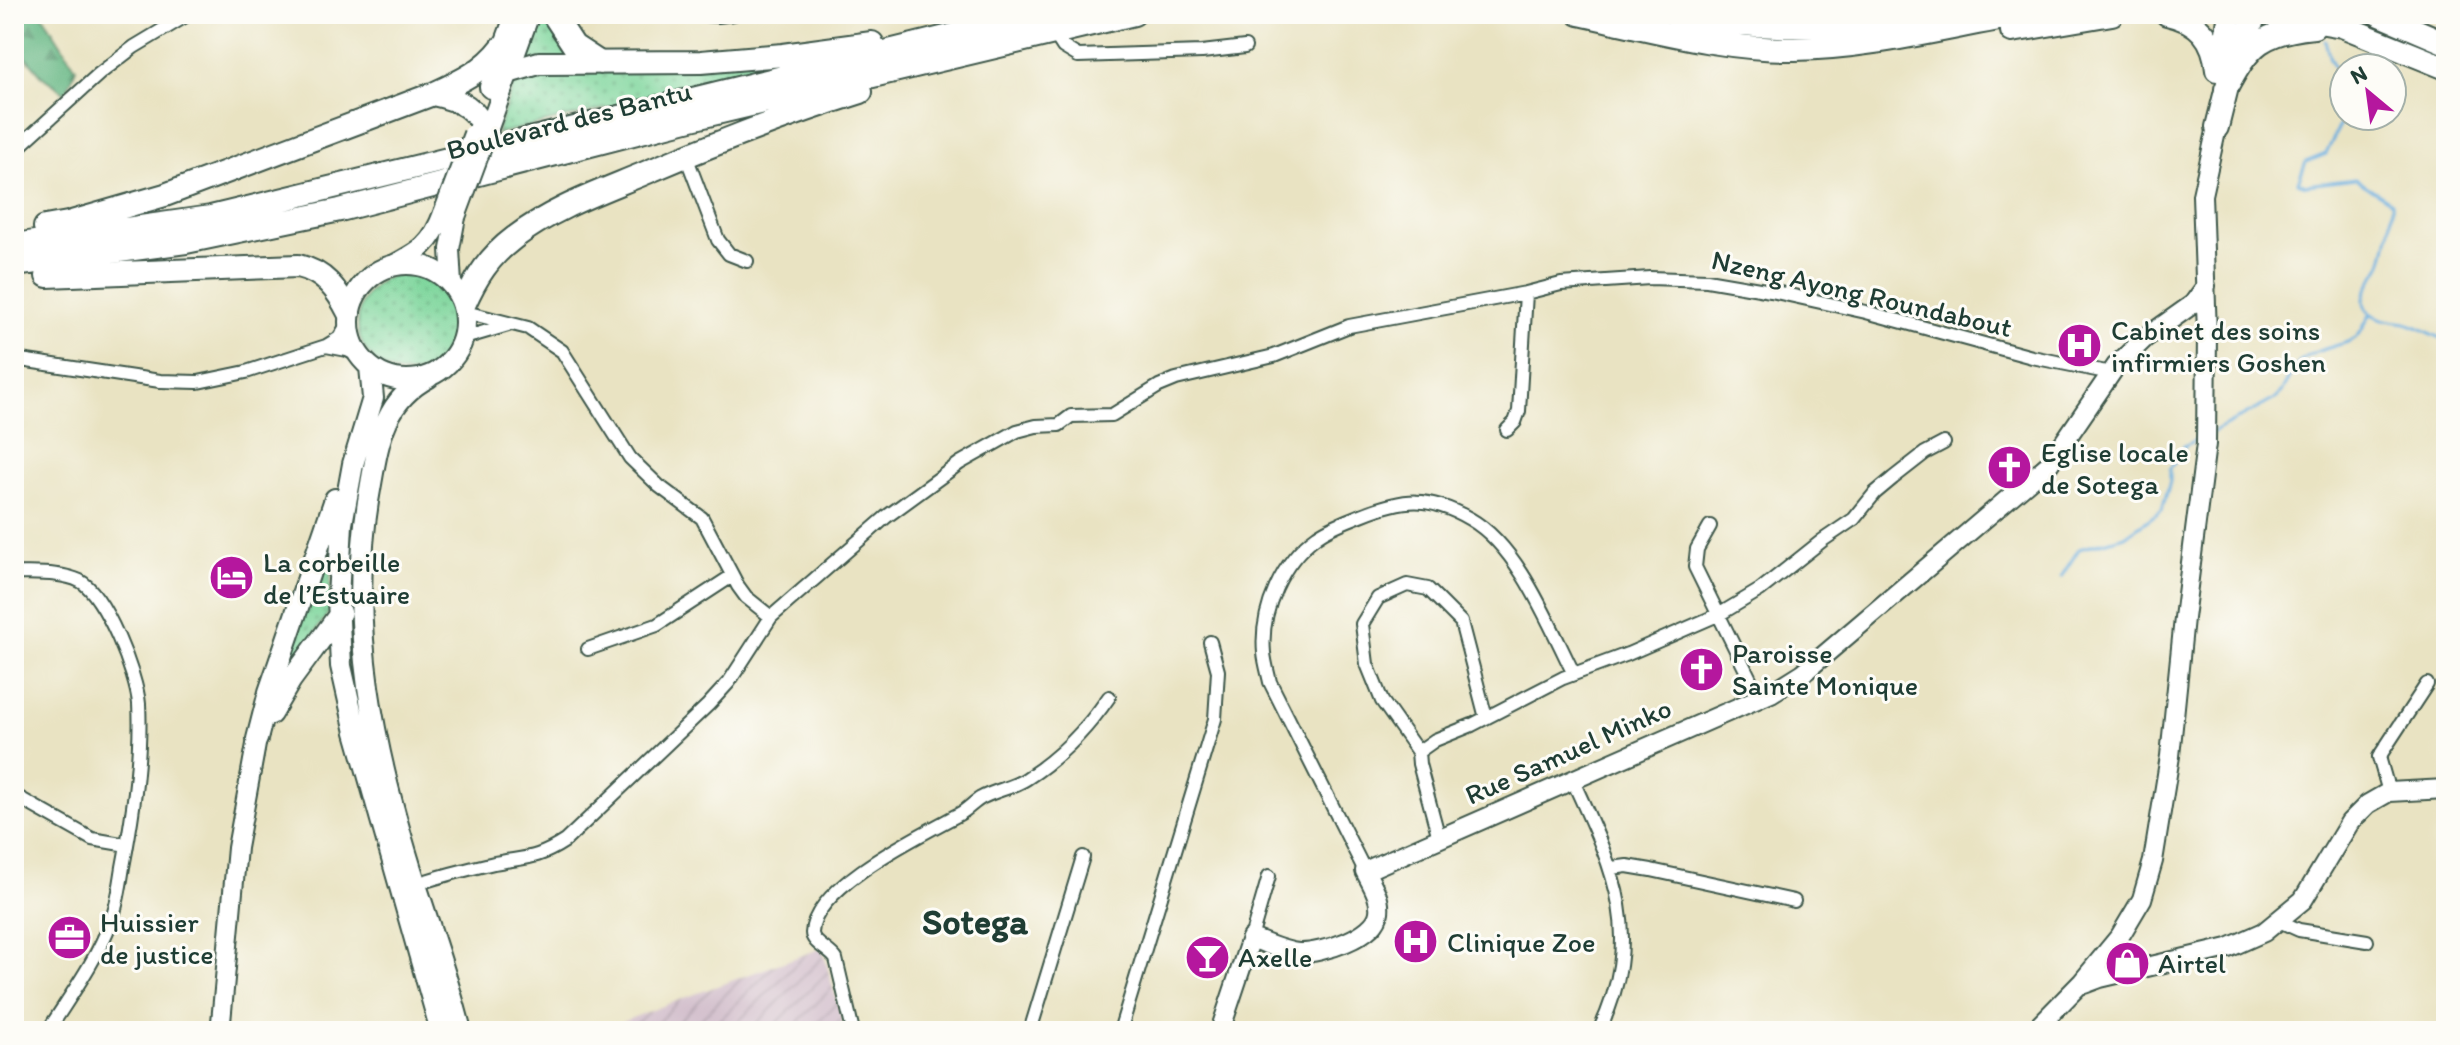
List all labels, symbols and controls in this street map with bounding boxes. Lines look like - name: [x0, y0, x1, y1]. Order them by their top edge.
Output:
- north arrow: [2328, 52, 2408, 132]
- text: N: [2346, 60, 2372, 90]
- street label: Boulevard des Bantu: [443, 73, 695, 167]
- street label: Nzeng Ayong Roundabout: [1708, 242, 2016, 344]
- place label: Cabinet des soins infirmiers Goshen: [2111, 313, 2326, 379]
- hospital icon: Cabinet des soins infirmiers Goshen: [2056, 322, 2104, 370]
- place label: Eglise locale de Sotega: [2041, 435, 2189, 501]
- church icon: Eglise locale de Sotega: [1986, 444, 2034, 492]
- place label: La corbeille de l’Estuaire: [263, 545, 410, 611]
- hotel icon: La corbeille de l’Estuaire: [208, 554, 256, 602]
- place label: Paroisse Sainte Monique: [1732, 636, 1918, 702]
- church icon: Paroisse Sainte Monique: [1677, 645, 1725, 693]
- street label: Rue Samuel Minko: [1460, 690, 1676, 812]
- district label: Sotega: [922, 900, 1028, 943]
- place label: Huissier de justice: [100, 905, 214, 971]
- office icon: Huissier de justice: [45, 914, 93, 962]
- hospital icon: Clinique Zoe: [1392, 918, 1440, 966]
- place label: Clinique Zoe: [1447, 925, 1595, 959]
- bar icon: Axelle: [1183, 933, 1231, 981]
- shop icon: Airtel: [2103, 939, 2151, 987]
- place label: Axelle: [1238, 940, 1312, 974]
- place label: Airtel: [2158, 946, 2226, 980]

